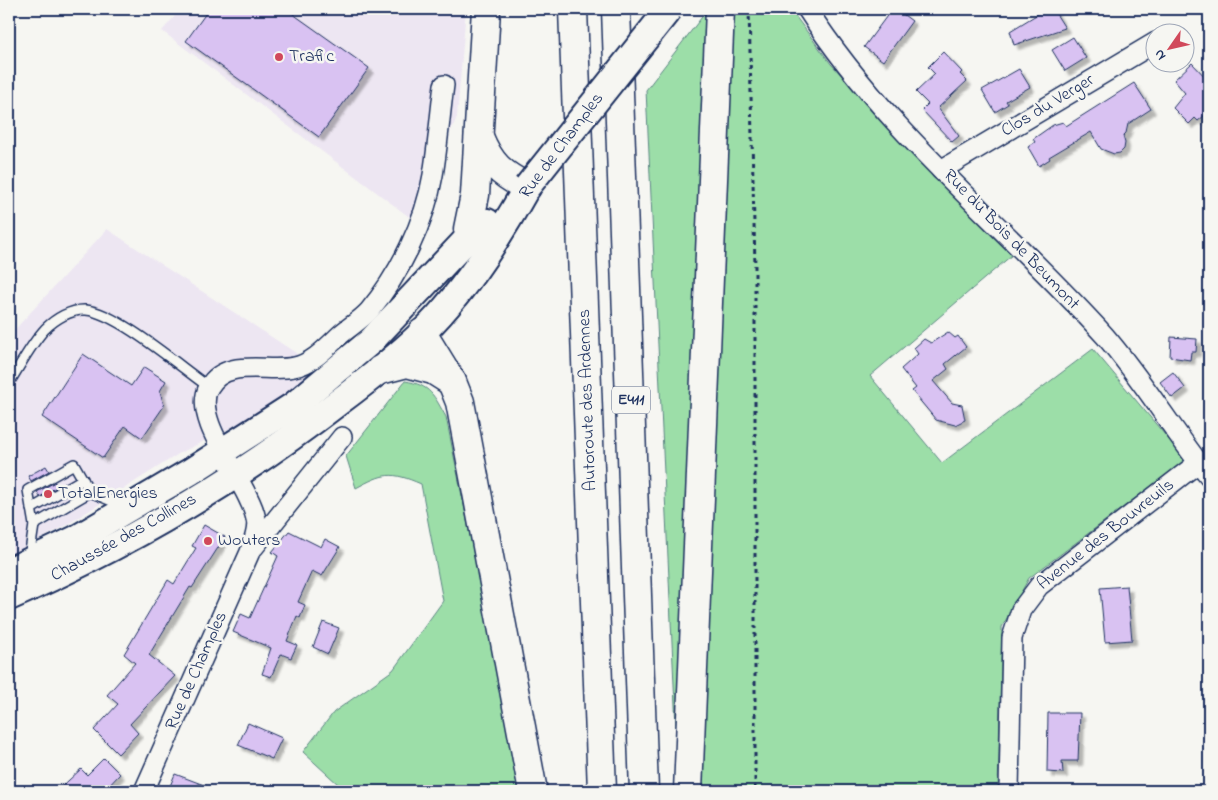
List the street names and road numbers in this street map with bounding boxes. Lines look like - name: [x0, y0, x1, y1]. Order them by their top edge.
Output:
- street label: Clos du Verger: [996, 68, 1100, 145]
- street label: Rue de Champles: [513, 87, 611, 205]
- street label: Rue du Bois de Beumont: [937, 164, 1085, 316]
- street label: Autoroute des Ardennes: [572, 309, 604, 491]
- road number: E411: [612, 386, 650, 414]
- street label: Avenue des Bouvreuils: [1032, 473, 1180, 597]
- street label: Chaussée des Collines: [46, 487, 202, 589]
- street label: Rue de Champles: [159, 608, 235, 734]

